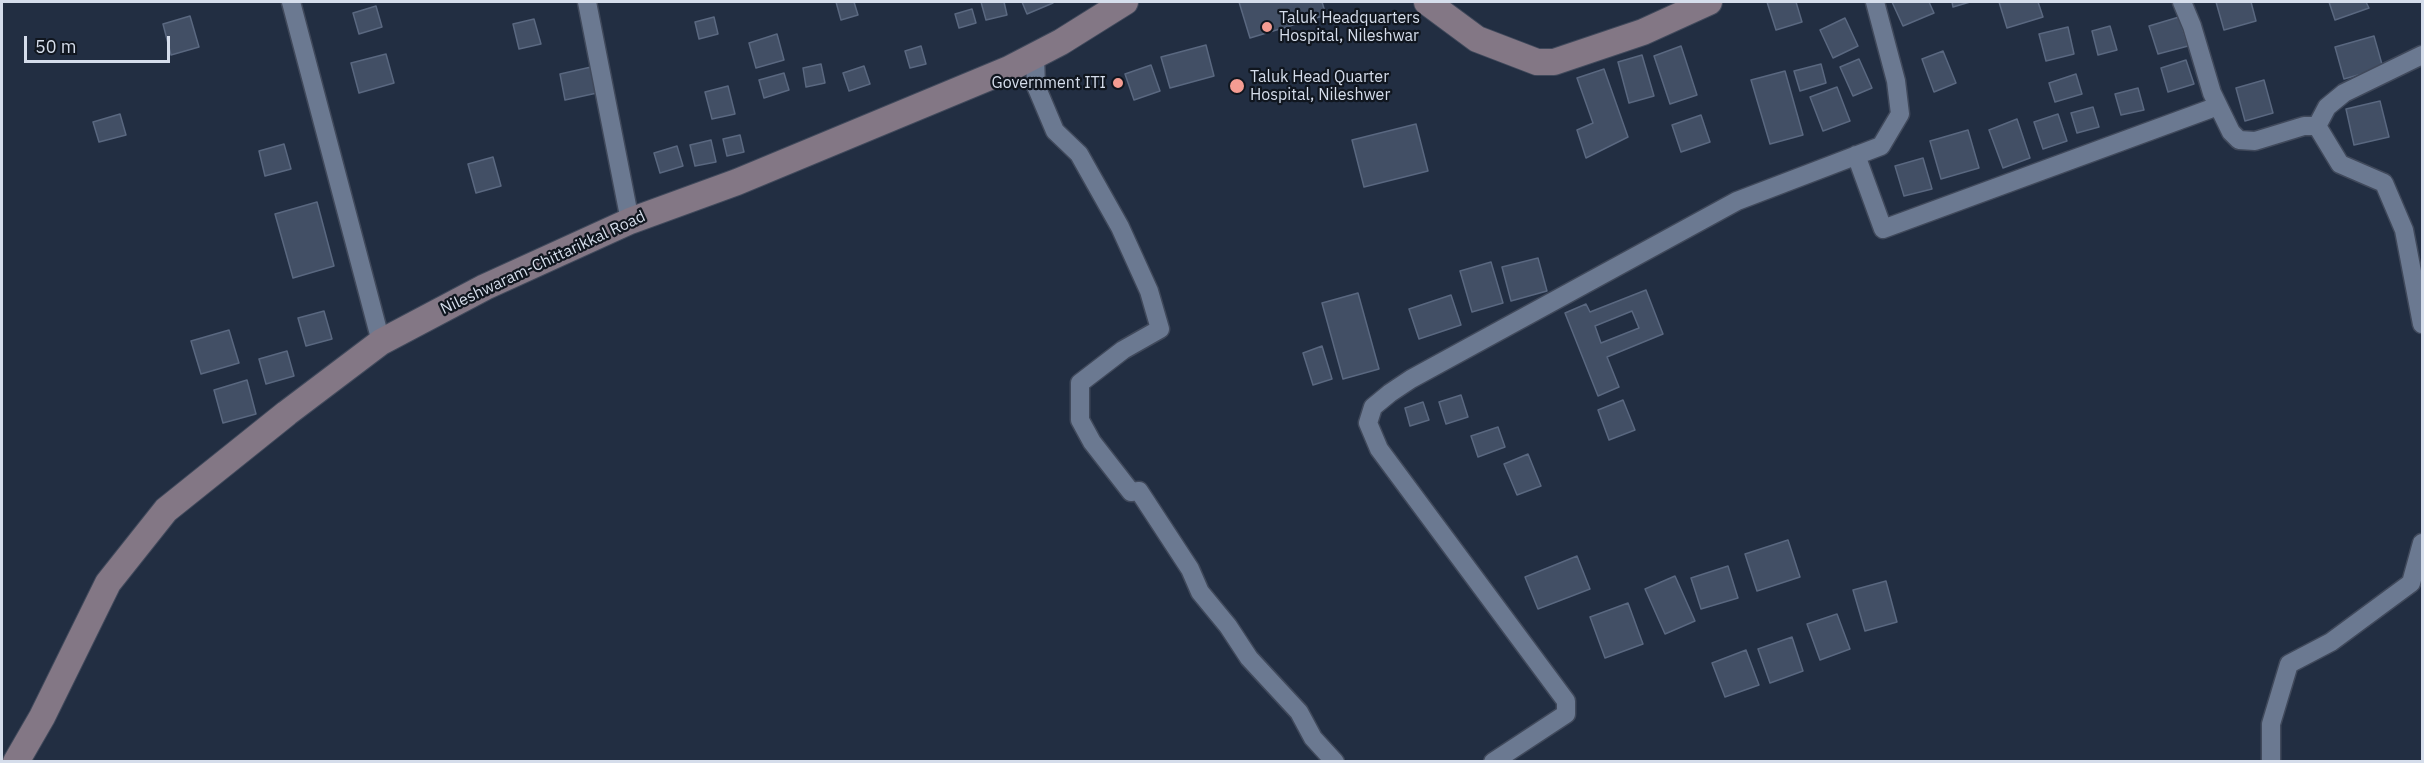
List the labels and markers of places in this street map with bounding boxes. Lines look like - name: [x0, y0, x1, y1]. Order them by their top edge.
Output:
- place label: Taluk Headquarters Hospital, Nileshwar: [1279, 8, 1420, 46]
- marker: Taluk Headquarters Hospital, Nileshwar: [1260, 20, 1274, 34]
- place label: Taluk Head Quarter Hospital, Nileshwer: [1250, 67, 1390, 105]
- place label: Government ITI: [992, 73, 1106, 93]
- marker: Government ITI: [1111, 76, 1125, 90]
- marker: Taluk Head Quarter Hospital, Nileshwer: [1228, 77, 1246, 95]

